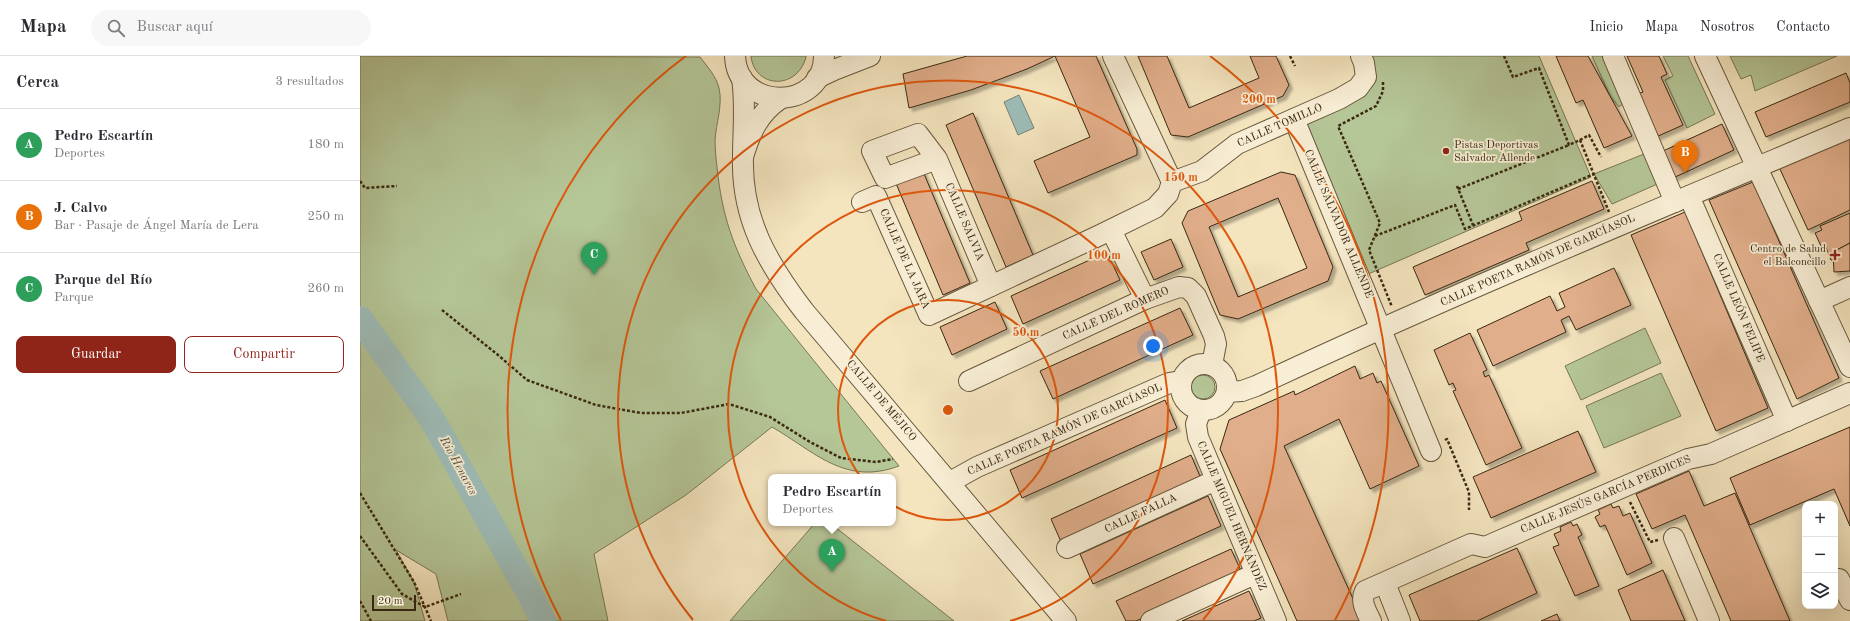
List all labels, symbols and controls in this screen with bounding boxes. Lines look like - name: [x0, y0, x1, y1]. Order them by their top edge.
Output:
- search box: [91, 10, 371, 46]
- icon: search: [105, 17, 127, 39]
- text: Mapa: [20, 18, 67, 37]
- text: Buscar aquí: [137, 20, 213, 35]
- text: Inicio: [1589, 20, 1623, 34]
- text: Mapa: [1645, 20, 1678, 34]
- text: Nosotros: [1700, 20, 1754, 34]
- text: Contacto: [1776, 20, 1830, 34]
- text: Cerca: [16, 74, 59, 91]
- text: 3 resultados: [276, 75, 344, 88]
- text: 200 m: [1242, 94, 1276, 106]
- street label: CALLE TOMILLO: [1236, 102, 1325, 150]
- text: Pedro Escartín: [54, 129, 153, 144]
- text: A: [24, 138, 34, 151]
- text: 180 m: [307, 138, 344, 151]
- place label: Pistas Deportivas Salvador Allende: [1454, 140, 1538, 164]
- pin: B: [1672, 140, 1698, 173]
- marker: Pistas Deportivas Salvador Allende: [1441, 146, 1451, 156]
- text: Deportes: [54, 147, 105, 160]
- street label: CALLE SALVADOR ALLENDE: [1302, 148, 1374, 300]
- text: 150 m: [1164, 171, 1198, 184]
- street label: CALLE SALVIA: [943, 181, 986, 263]
- text: J. Calvo: [54, 201, 107, 216]
- street label: CALLE DE LA JARA: [877, 207, 931, 311]
- text: B: [24, 210, 34, 223]
- text: 250 m: [307, 210, 344, 223]
- street label: CALLE POETA RAMÓN DE GARCÍASOL: [1438, 211, 1637, 309]
- text: Bar · Pasaje de Ángel María de Lera: [54, 219, 259, 232]
- pin: C: [581, 242, 607, 275]
- place label: Centro de Salud el Balconcillo: [1750, 244, 1826, 268]
- marker: Centro de Salud el Balconcillo: [1829, 249, 1841, 261]
- text: 100 m: [1087, 250, 1121, 262]
- street label: CALLE LEÓN FELIPE: [1710, 251, 1768, 364]
- text: Parque del Río: [54, 273, 152, 288]
- text: C: [25, 282, 33, 295]
- text: 260 m: [307, 282, 344, 295]
- street label: CALLE DEL ROMERO: [1061, 285, 1171, 342]
- text: Parque: [54, 291, 93, 304]
- text: 50 m: [1013, 326, 1040, 339]
- button: Guardar: [16, 336, 176, 373]
- button: Compartir: [184, 336, 344, 373]
- your location: [1143, 336, 1163, 356]
- street label: CALLE DE MÉJICO: [844, 357, 920, 444]
- street label: CALLE POETA RAMÓN DE GARCÍASOL: [965, 380, 1164, 478]
- centre of rings: [941, 403, 955, 417]
- water label: Río Henares: [437, 434, 479, 497]
- street label: CALLE MIGUEL HERNÁNDEZ: [1194, 439, 1269, 592]
- street label: CALLE JESÚS GARCÍA PERDICES: [1518, 452, 1693, 536]
- popup: [768, 474, 896, 526]
- text: Pedro Escartín: [782, 485, 882, 500]
- street label: CALLE FALLA: [1103, 492, 1179, 536]
- map controls: [1802, 501, 1838, 609]
- button: +: [1802, 501, 1838, 537]
- text: Deportes: [782, 503, 833, 516]
- button: −: [1802, 537, 1838, 573]
- pin: A: [819, 539, 845, 572]
- button: layers: [1802, 573, 1838, 609]
- scale bar: [372, 593, 416, 612]
- text: 20 m: [378, 596, 403, 607]

